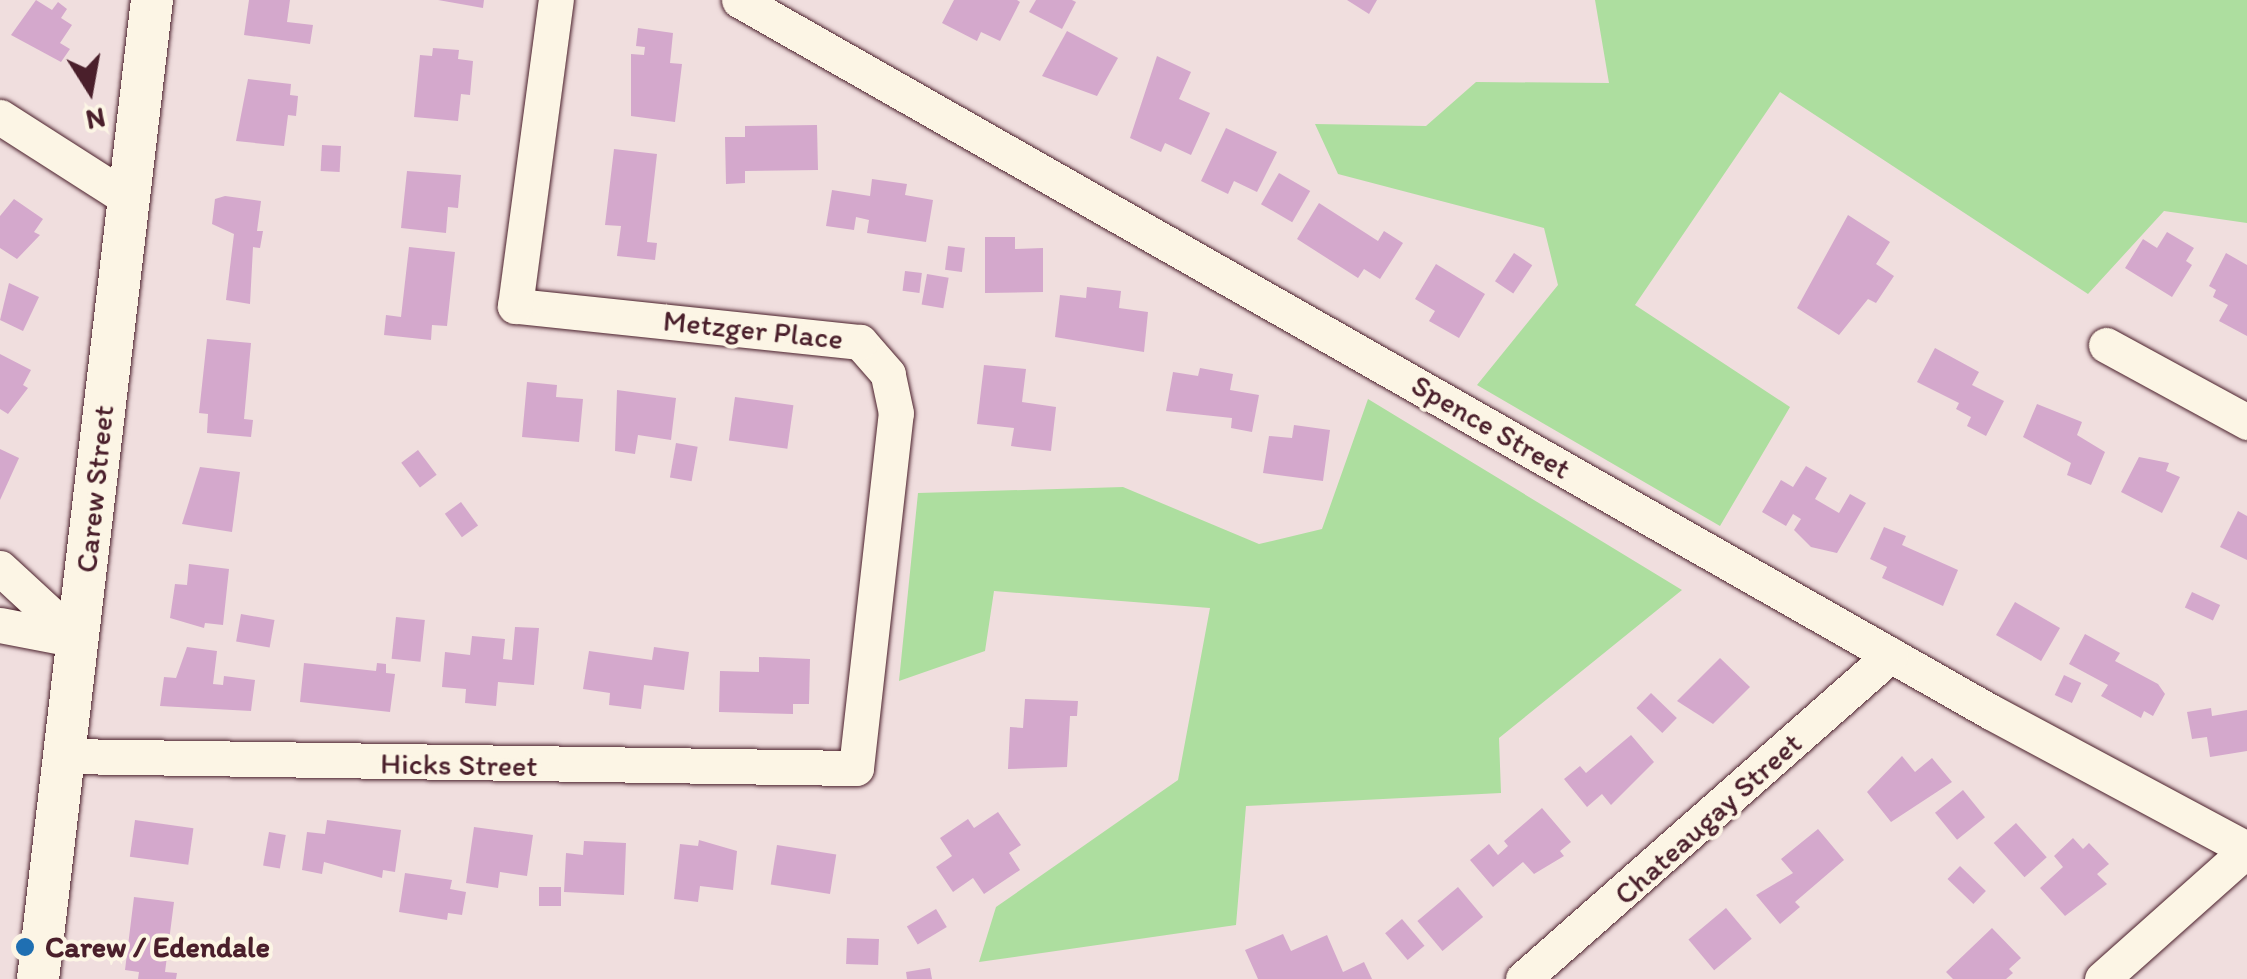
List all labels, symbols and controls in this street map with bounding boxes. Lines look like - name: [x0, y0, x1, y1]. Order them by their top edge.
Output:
- north arrow: [40, 40, 140, 140]
- text: N: [83, 101, 108, 138]
- street label: Metzger Place: [661, 303, 845, 357]
- street label: Spence Street: [1405, 367, 1577, 487]
- street label: Carew Street: [68, 404, 122, 574]
- street label: Chateaugay Street: [1607, 726, 1809, 912]
- street label: Hicks Street: [380, 746, 538, 784]
- place label: Carew / Edendale: [45, 929, 270, 965]
- marker: Carew / Edendale: [14, 936, 36, 958]

